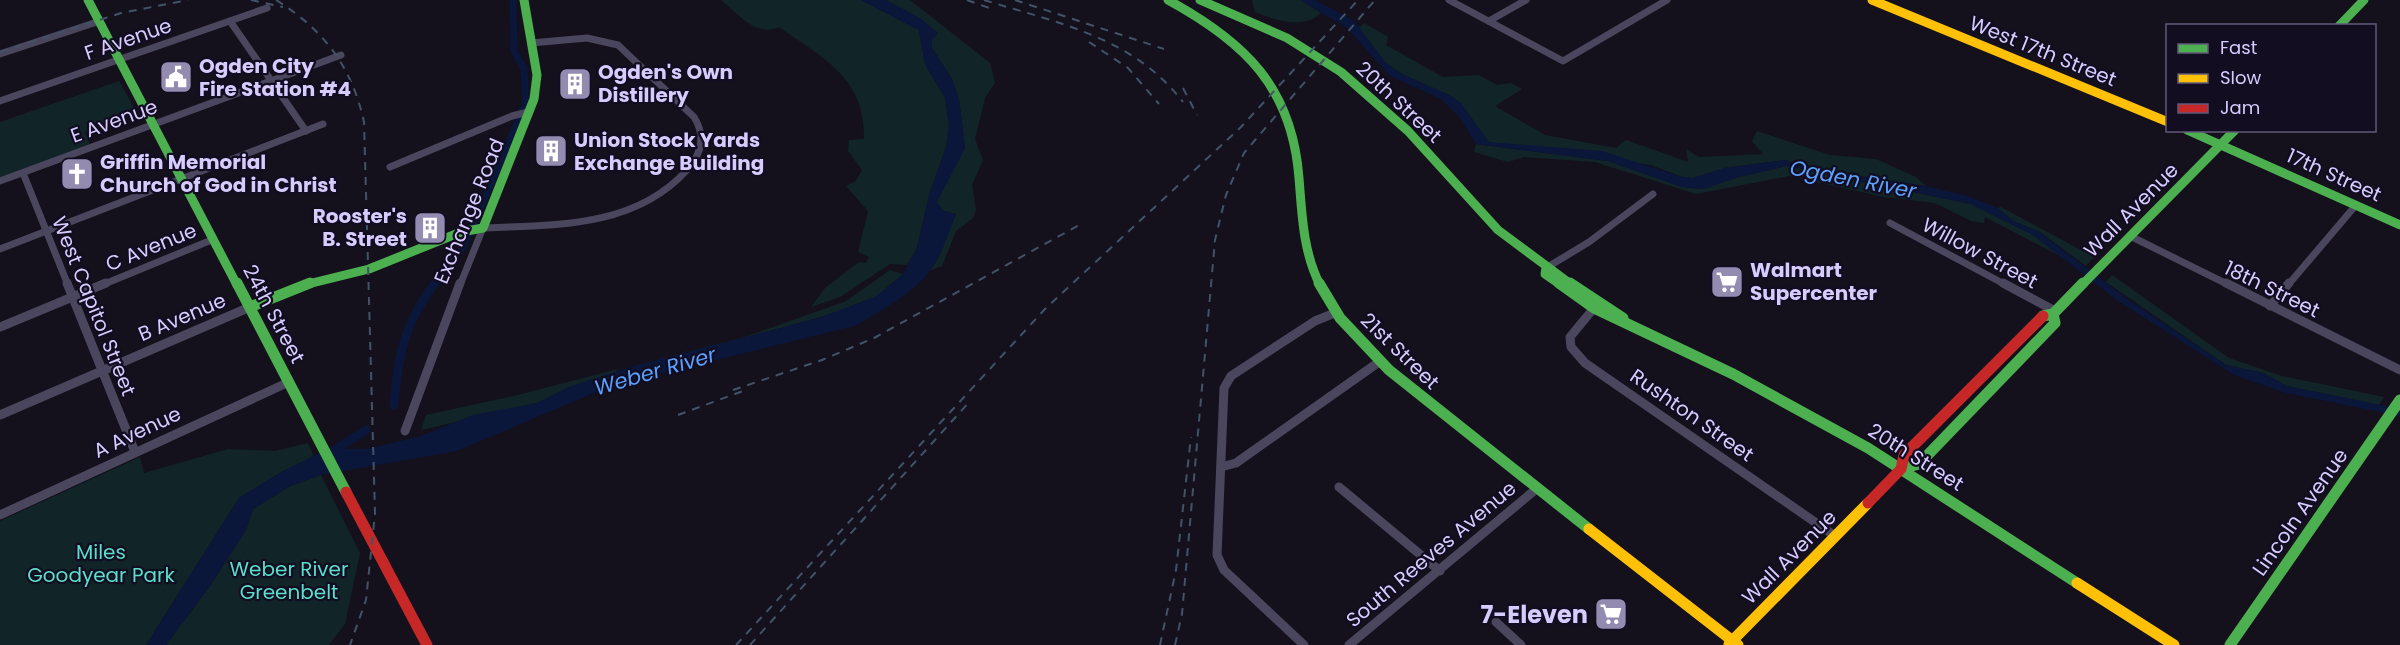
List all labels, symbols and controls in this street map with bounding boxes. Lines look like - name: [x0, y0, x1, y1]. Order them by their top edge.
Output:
- street label: West 17th Street: [1965, 9, 2121, 93]
- street label: F Avenue: [81, 11, 175, 67]
- legend: [2166, 24, 2376, 132]
- text: Fast: [2220, 35, 2257, 60]
- place label: Ogden City Fire Station #4: [199, 52, 351, 103]
- street label: 20th Street: [1350, 55, 1448, 149]
- place label: Ogden's Own Distillery: [598, 58, 733, 109]
- public building icon: Ogden City Fire Station #4: [158, 59, 194, 95]
- text: Slow: [2220, 65, 2262, 90]
- building icon: Ogden's Own Distillery: [557, 66, 593, 102]
- street label: E Avenue: [67, 92, 161, 150]
- text: Jam: [2220, 95, 2260, 120]
- place label: Union Stock Yards Exchange Building: [574, 126, 764, 177]
- building icon: Union Stock Yards Exchange Building: [533, 133, 569, 169]
- street label: Exchange Road: [427, 134, 511, 288]
- street label: 17th Street: [2282, 142, 2386, 208]
- place label: Griffin Memorial Church of God in Christ: [100, 148, 337, 199]
- water label: Ogden River: [1787, 153, 1920, 206]
- church icon: Griffin Memorial Church of God in Christ: [59, 156, 95, 192]
- street label: Wall Avenue: [2077, 156, 2185, 264]
- place label: Rooster's B. Street: [313, 202, 407, 253]
- building icon: Rooster's B. Street: [412, 210, 448, 246]
- street label: Willow Street: [1917, 211, 2043, 295]
- street label: West Capitol Street: [45, 212, 143, 400]
- street label: C Avenue: [101, 216, 201, 278]
- street label: 18th Street: [2220, 254, 2324, 324]
- place label: Walmart Supercenter: [1750, 256, 1878, 307]
- street label: 24th Street: [236, 260, 312, 368]
- supermarket icon: Walmart Supercenter: [1709, 264, 1745, 300]
- street label: B Avenue: [134, 286, 230, 348]
- street label: 21st Street: [1354, 306, 1446, 396]
- water label: Weber River: [591, 339, 720, 402]
- street label: Rushton Street: [1625, 362, 1759, 468]
- street label: A Avenue: [89, 399, 185, 465]
- street label: 20th Street: [1863, 416, 1969, 498]
- street label: Lincoln Avenue: [2246, 443, 2354, 581]
- street label: South Reeves Avenue: [1340, 474, 1522, 634]
- street label: Wall Avenue: [1735, 503, 1843, 611]
- park label: Miles Goodyear Park: [27, 538, 175, 589]
- park label: Weber River Greenbelt: [230, 555, 348, 606]
- supermarket icon: 7-Eleven: [1593, 596, 1629, 632]
- place label: 7-Eleven: [1480, 598, 1588, 631]

